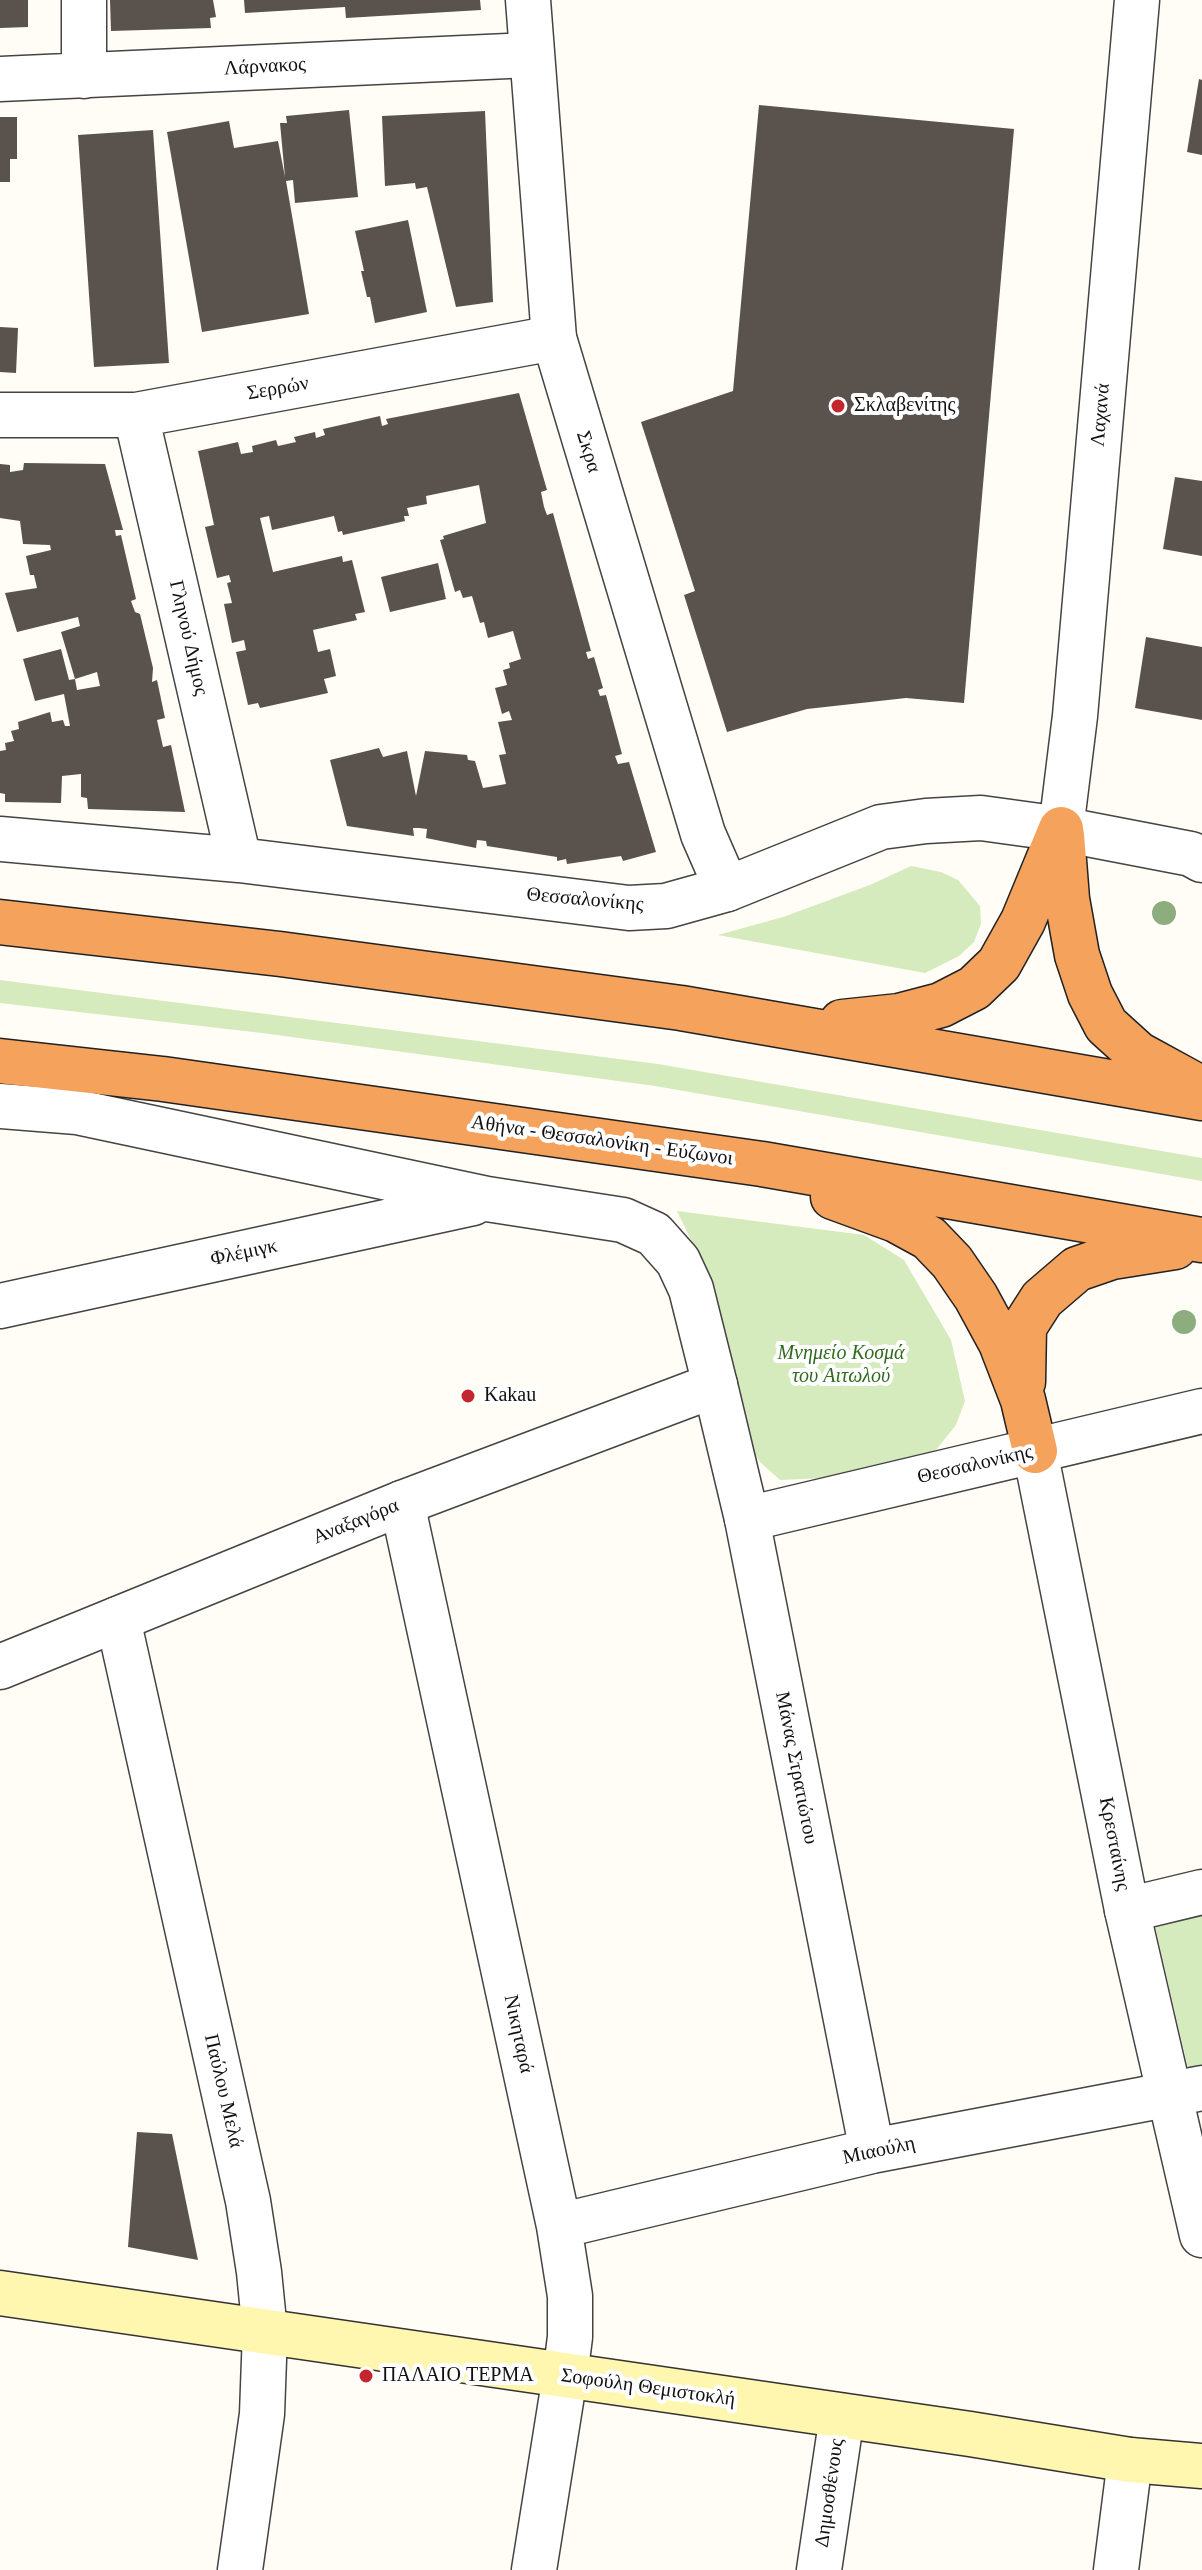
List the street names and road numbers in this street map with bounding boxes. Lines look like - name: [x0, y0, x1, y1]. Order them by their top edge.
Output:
- street label: Λάρνακος: [223, 53, 307, 81]
- street label: Σερρών: [245, 372, 311, 406]
- street label: Λαχανά: [1086, 382, 1116, 448]
- street label: Σκρα: [570, 428, 606, 476]
- street label: Γληνού Δήμος: [163, 578, 213, 698]
- street label: Θεσσαλονίκης: [525, 883, 645, 917]
- street label: Αθήνα - Θεσσαλονίκη - Εύζωνοι: [470, 1111, 734, 1171]
- street label: Φλέμιγκ: [208, 1234, 280, 1272]
- street label: Θεσσαλονίκης: [915, 1440, 1035, 1490]
- street label: Αναξαγόρα: [310, 1494, 402, 1550]
- street label: Μάνας Στρατιώτου: [769, 1690, 823, 1846]
- street label: Κρεσταίνης: [1093, 1795, 1135, 1893]
- street label: Νικηταρά: [498, 1993, 538, 2075]
- street label: Παύλου Μελά: [198, 2032, 248, 2150]
- street label: Μιαούλη: [841, 2132, 917, 2170]
- street label: Σοφούλη Θεμιστοκλή: [559, 2364, 737, 2412]
- street label: Δημοσθένους: [810, 2437, 850, 2549]

